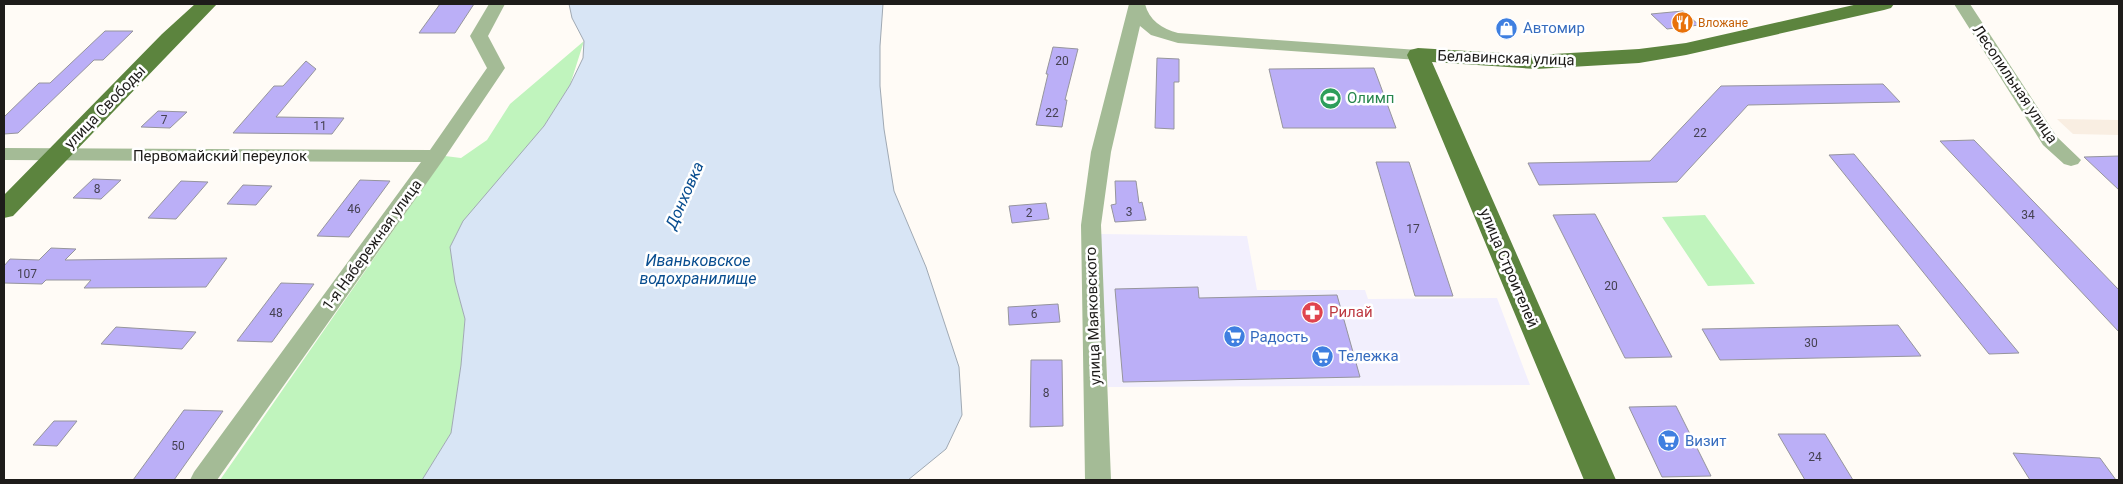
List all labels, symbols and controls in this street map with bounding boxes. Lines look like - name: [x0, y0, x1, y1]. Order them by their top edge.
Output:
- restaurant icon: Вложане: [1670, 11, 1694, 35]
- shop icon: Автомир: [1495, 16, 1519, 40]
- place label: Вложане: [1698, 16, 1748, 30]
- place label: Автомир: [1523, 19, 1585, 37]
- street label: Лесопильная улица: [1969, 21, 2061, 147]
- street label: Белавинская улица: [1437, 47, 1575, 69]
- house number: 20: [1055, 54, 1069, 68]
- street label: улица Свободы: [61, 62, 149, 152]
- sports icon: Олимп: [1319, 86, 1343, 110]
- place label: Олимп: [1347, 89, 1394, 107]
- house number: 22: [1045, 106, 1059, 120]
- house number: 7: [161, 113, 168, 127]
- house number: 11: [313, 119, 327, 133]
- house number: 22: [1693, 126, 1707, 140]
- street label: Первомайский переулок: [133, 147, 307, 165]
- water label: Донховка: [661, 159, 708, 233]
- street label: 1-я Набережная улица: [318, 176, 426, 314]
- house number: 8: [94, 182, 101, 196]
- house number: 46: [347, 202, 361, 216]
- house number: 3: [1126, 205, 1132, 219]
- house number: 2: [1026, 206, 1033, 220]
- street label: улица Строителей: [1476, 206, 1542, 330]
- house number: 34: [2021, 208, 2035, 222]
- house number: 17: [1406, 222, 1420, 236]
- street label: улица Маяковского: [1082, 246, 1104, 386]
- water label: Иваньковское водохранилище: [639, 251, 757, 288]
- house number: 107: [17, 267, 37, 281]
- house number: 20: [1604, 279, 1618, 293]
- pharmacy icon: Рилай: [1301, 300, 1325, 324]
- place label: Рилай: [1329, 303, 1373, 321]
- house number: 48: [269, 306, 283, 320]
- house number: 6: [1031, 307, 1038, 321]
- supermarket icon: Радость: [1222, 325, 1246, 349]
- place label: Радость: [1250, 328, 1308, 346]
- house number: 30: [1804, 336, 1818, 350]
- supermarket icon: Тележка: [1310, 344, 1334, 368]
- place label: Тележка: [1338, 347, 1399, 365]
- house number: 8: [1043, 386, 1050, 400]
- supermarket icon: Визит: [1657, 429, 1681, 453]
- place label: Визит: [1685, 432, 1727, 450]
- house number: 50: [171, 439, 185, 453]
- house number: 24: [1808, 450, 1822, 464]

